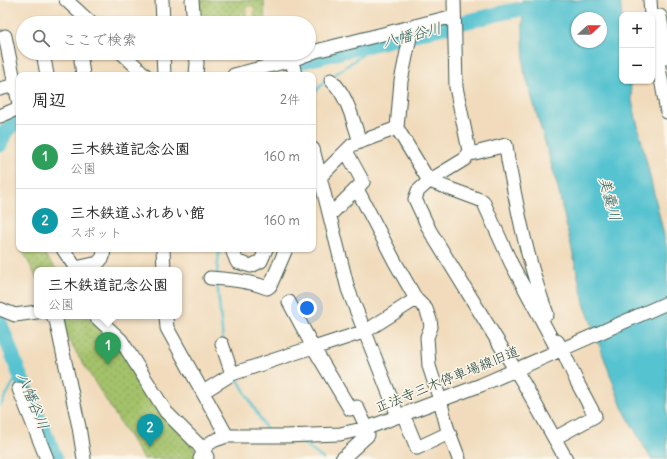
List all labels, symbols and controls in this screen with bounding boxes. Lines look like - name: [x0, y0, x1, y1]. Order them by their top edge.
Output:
- north arrow: [571, 12, 607, 48]
- map controls: [619, 12, 655, 84]
- button: +: [619, 12, 655, 48]
- search box: [16, 16, 316, 60]
- water label: 八幡谷川: [380, 18, 443, 51]
- icon: search: [30, 27, 52, 49]
- text: ここで検索: [62, 30, 137, 49]
- button: −: [619, 48, 655, 84]
- text: 周辺: [32, 89, 66, 111]
- text: 2件: [280, 91, 300, 108]
- text: 三木鉄道記念公園: [70, 139, 190, 158]
- text: 1: [42, 148, 48, 165]
- text: 160 m: [264, 148, 300, 165]
- text: 公園: [70, 160, 96, 177]
- water label: 美嚢川: [595, 175, 625, 223]
- text: 三木鉄道ふれあい館: [70, 203, 205, 222]
- text: 2: [41, 212, 49, 229]
- text: 160 m: [264, 212, 300, 229]
- text: スポット: [70, 224, 122, 241]
- popup: [34, 267, 182, 319]
- text: 三木鉄道記念公園: [48, 275, 168, 294]
- text: 公園: [48, 296, 74, 313]
- your location: [297, 298, 317, 318]
- pin: 1: [95, 332, 121, 365]
- street label: 正法寺三木停車場線旧道: [372, 342, 522, 416]
- water label: 八幡谷川: [13, 369, 54, 432]
- pin: 2: [137, 414, 163, 447]

